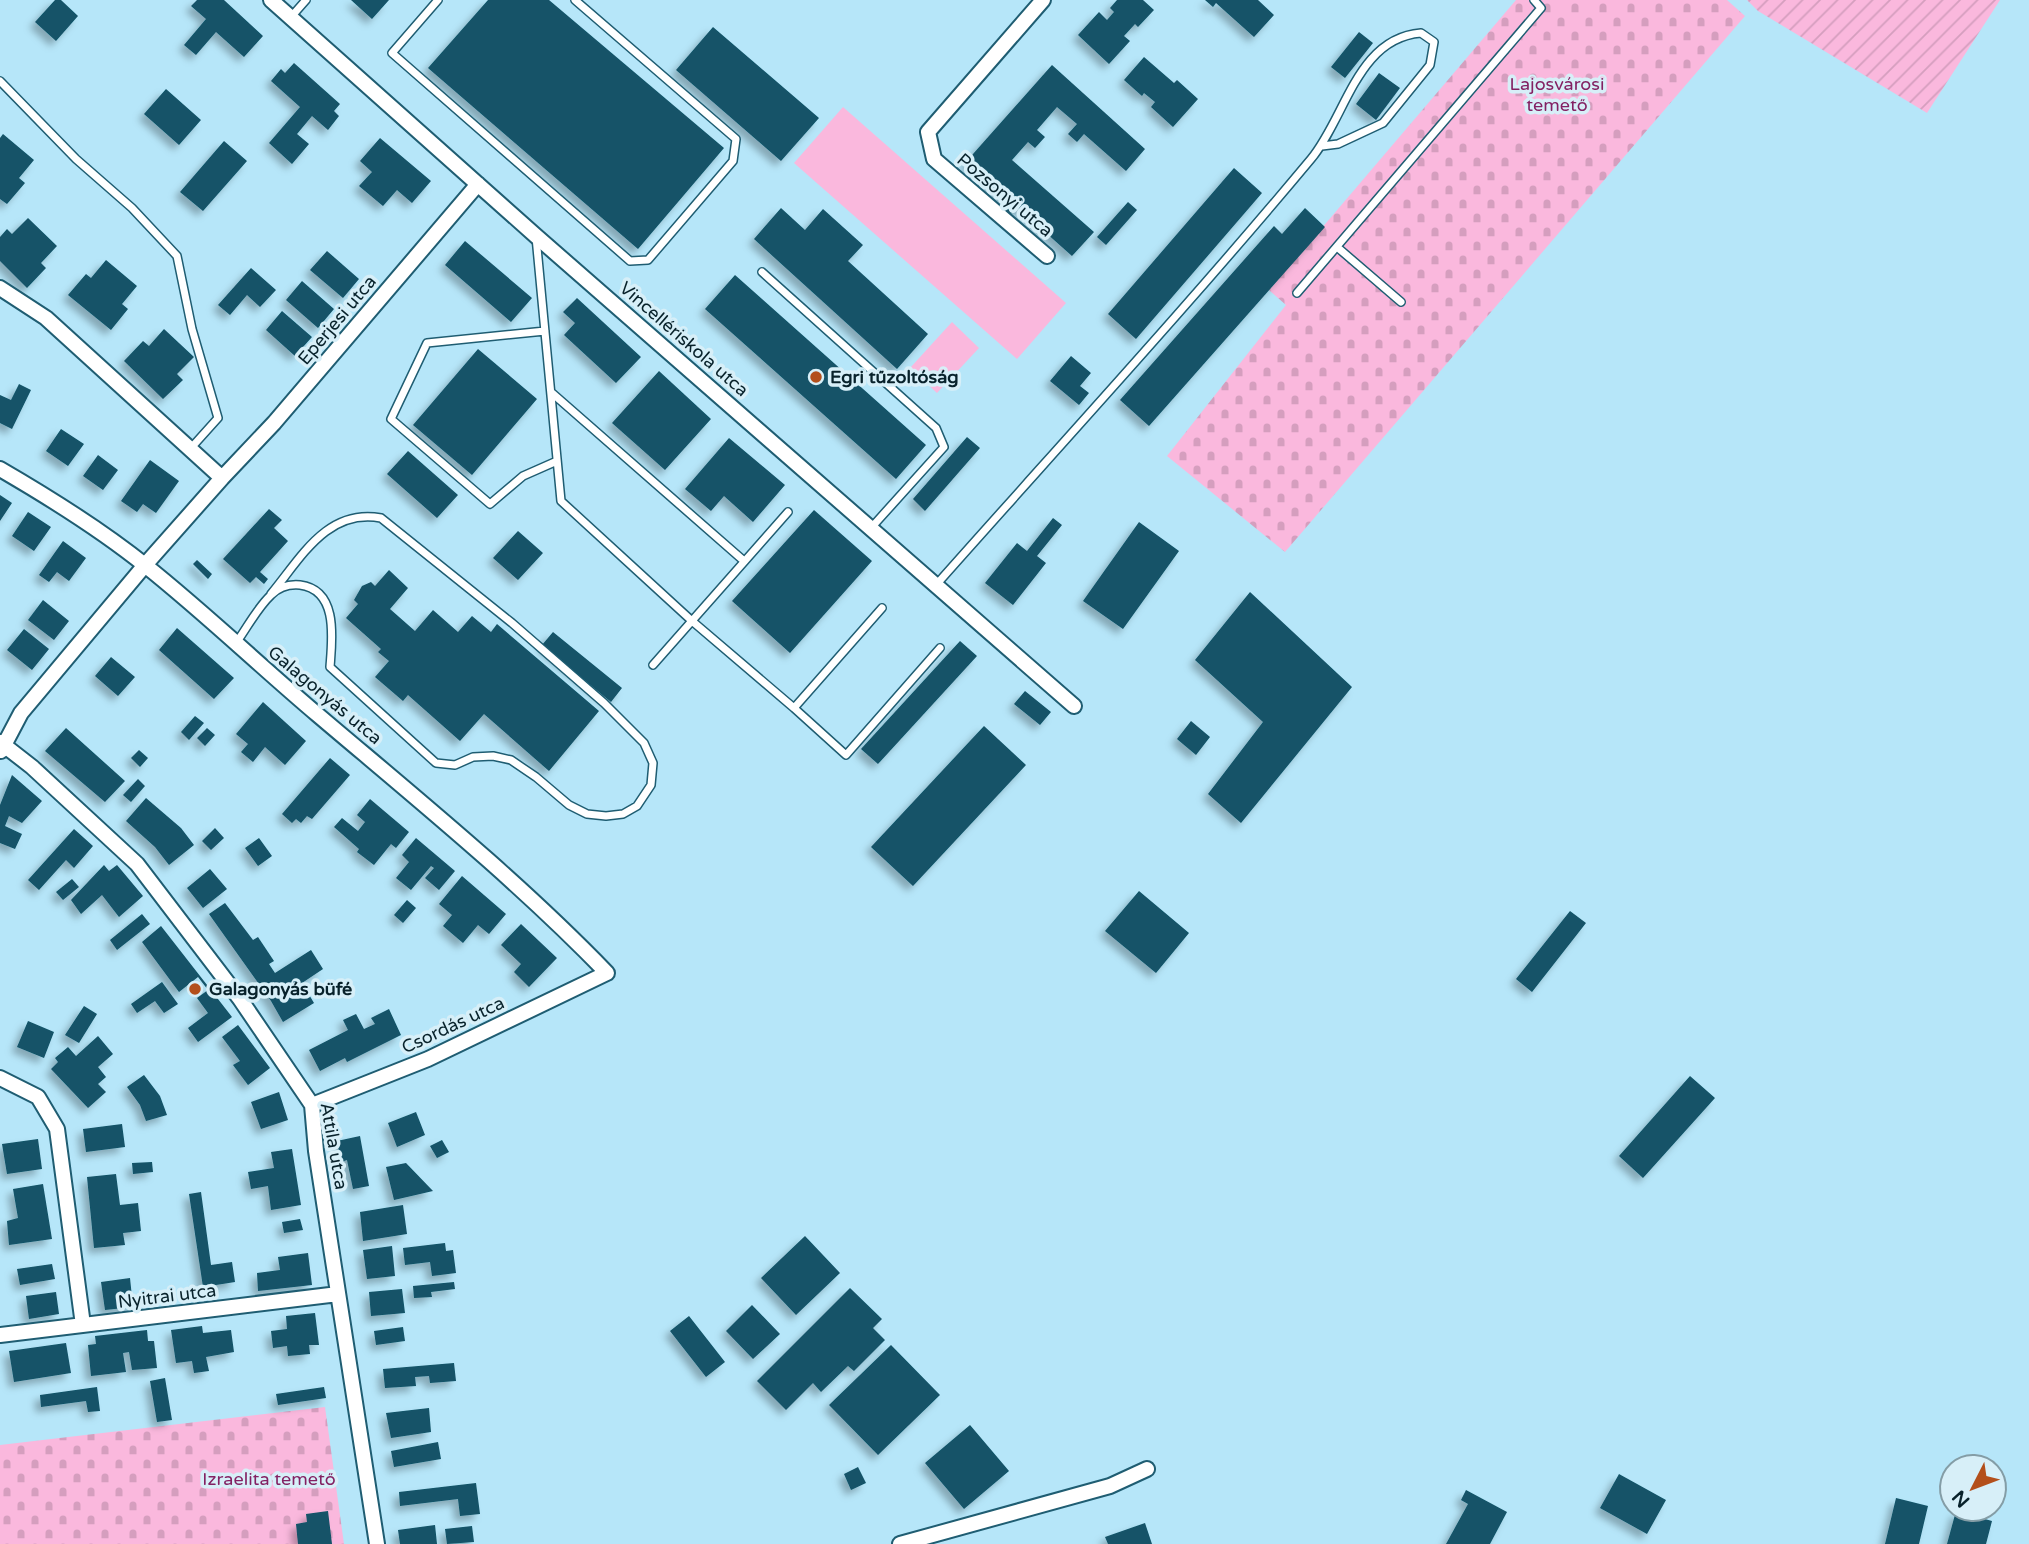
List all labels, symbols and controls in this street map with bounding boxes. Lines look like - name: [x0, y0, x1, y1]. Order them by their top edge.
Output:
- park label: Lajosvárosi temető: [1510, 73, 1604, 116]
- street label: Pozsonyi utca: [953, 149, 1057, 241]
- street label: Eperjesi utca: [293, 271, 381, 369]
- street label: Vincellériskola utca: [615, 277, 753, 401]
- place label: Egri tűzoltóság: [830, 366, 959, 388]
- marker: Egri tűzoltóság: [808, 369, 824, 385]
- street label: Galagonyás utca: [264, 641, 386, 749]
- place label: Galagonyás büfé: [209, 978, 352, 1000]
- marker: Galagonyás büfé: [187, 981, 203, 997]
- street label: Csordás utca: [398, 992, 508, 1058]
- street label: Attila utca: [316, 1101, 352, 1191]
- street label: Nyitrai utca: [117, 1279, 217, 1313]
- north arrow: [1938, 1453, 2008, 1523]
- park label: Izraelita temető: [202, 1468, 336, 1490]
- text: N: [1948, 1486, 1974, 1512]

